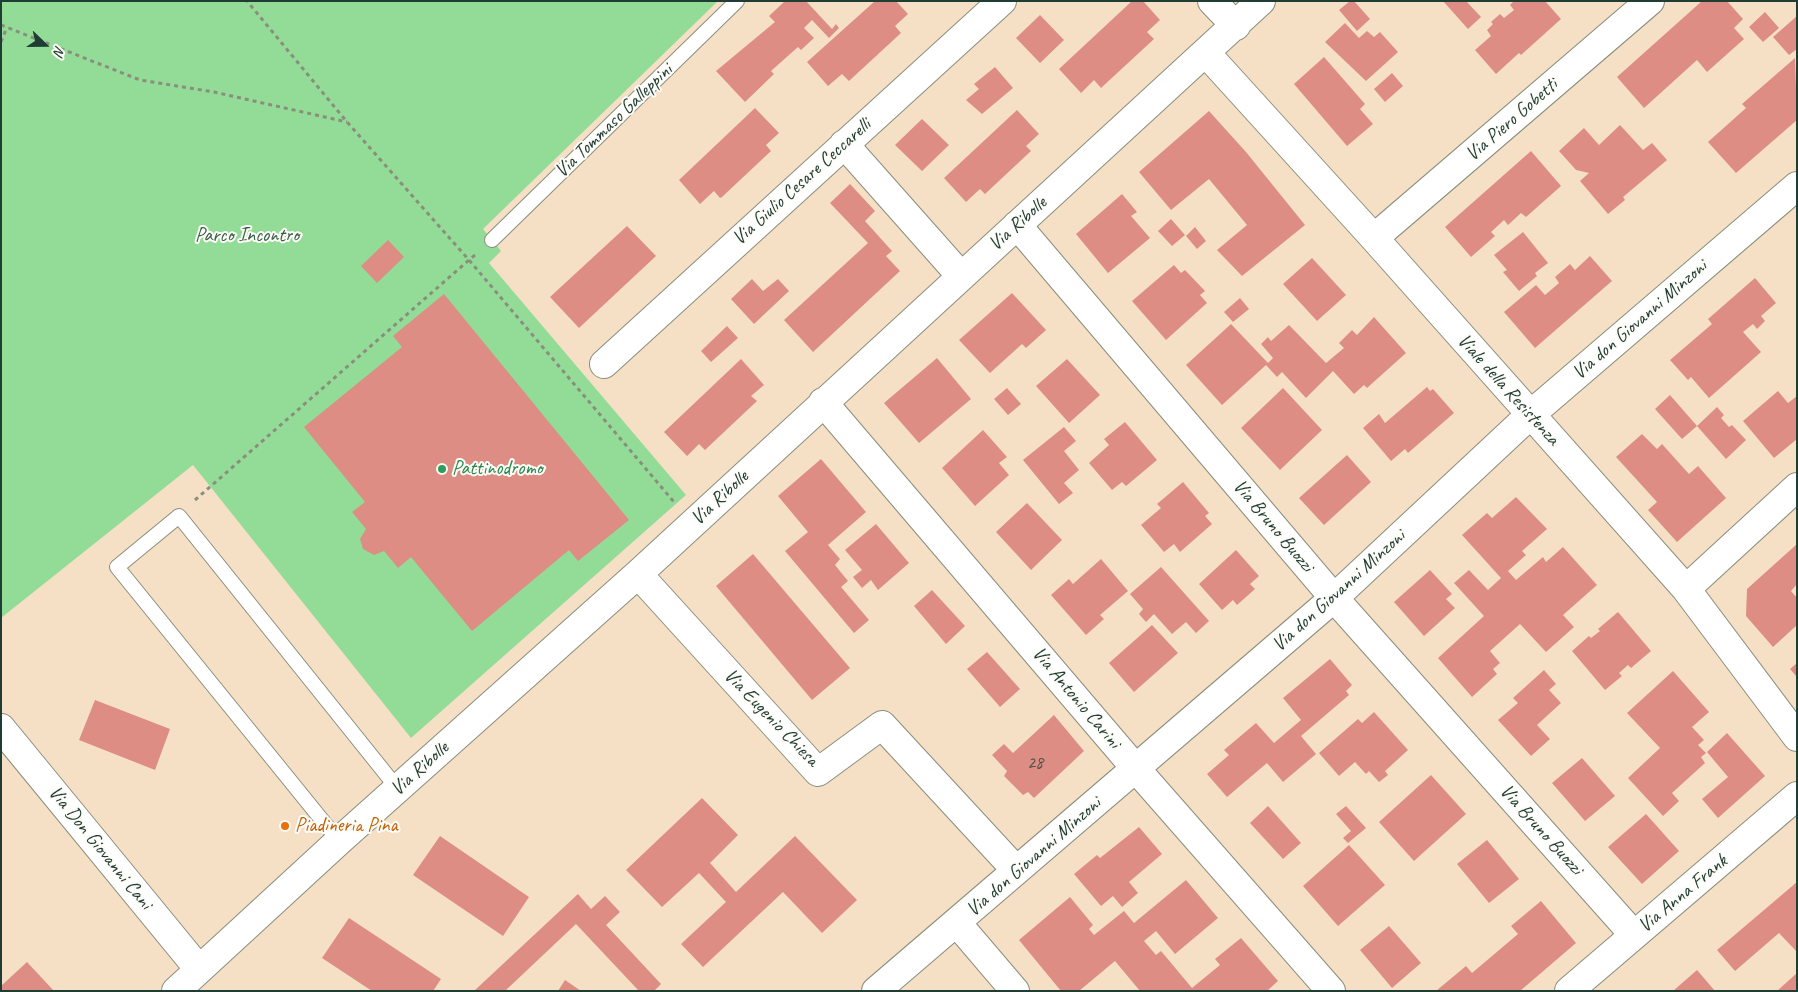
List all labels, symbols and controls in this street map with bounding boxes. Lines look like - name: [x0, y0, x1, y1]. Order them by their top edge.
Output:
- north arrow: [20, 20, 70, 70]
- text: N: [50, 44, 69, 58]
- street label: Via Tommaso Galleppini: [550, 59, 678, 183]
- street label: Via Piero Gobetti: [1461, 73, 1563, 167]
- street label: Via Giulio Cesare Ceccarelli: [728, 113, 876, 251]
- street label: Via Ribolle: [984, 192, 1052, 256]
- park label: Parco Incontro: [195, 224, 299, 248]
- street label: Via don Giovanni Minzoni: [1568, 255, 1712, 385]
- street label: Viale della Resistenza: [1452, 329, 1564, 451]
- place label: Pattinodromo: [452, 457, 543, 481]
- marker: Pattinodromo: [436, 463, 448, 475]
- street label: Via Ribolle: [686, 465, 754, 531]
- street label: Via Bruno Buozzi: [1227, 475, 1319, 577]
- street label: Via don Giovanni Minzoni: [1268, 525, 1410, 657]
- street label: Via Antonio Carini: [1026, 642, 1126, 754]
- street label: Via Eugenio Chiesa: [718, 664, 824, 772]
- street label: Via Ribolle: [386, 737, 454, 801]
- house number: 28: [1027, 752, 1043, 774]
- street label: Via Bruno Buozzi: [1494, 780, 1588, 880]
- street label: Via Don Giovanni Cani: [43, 781, 157, 915]
- street label: Via don Giovanni Minzoni: [962, 792, 1106, 922]
- place label: Piadineria Pina: [295, 814, 398, 838]
- marker: Piadineria Pina: [279, 820, 291, 832]
- street label: Via Anna Frank: [1634, 850, 1732, 938]

